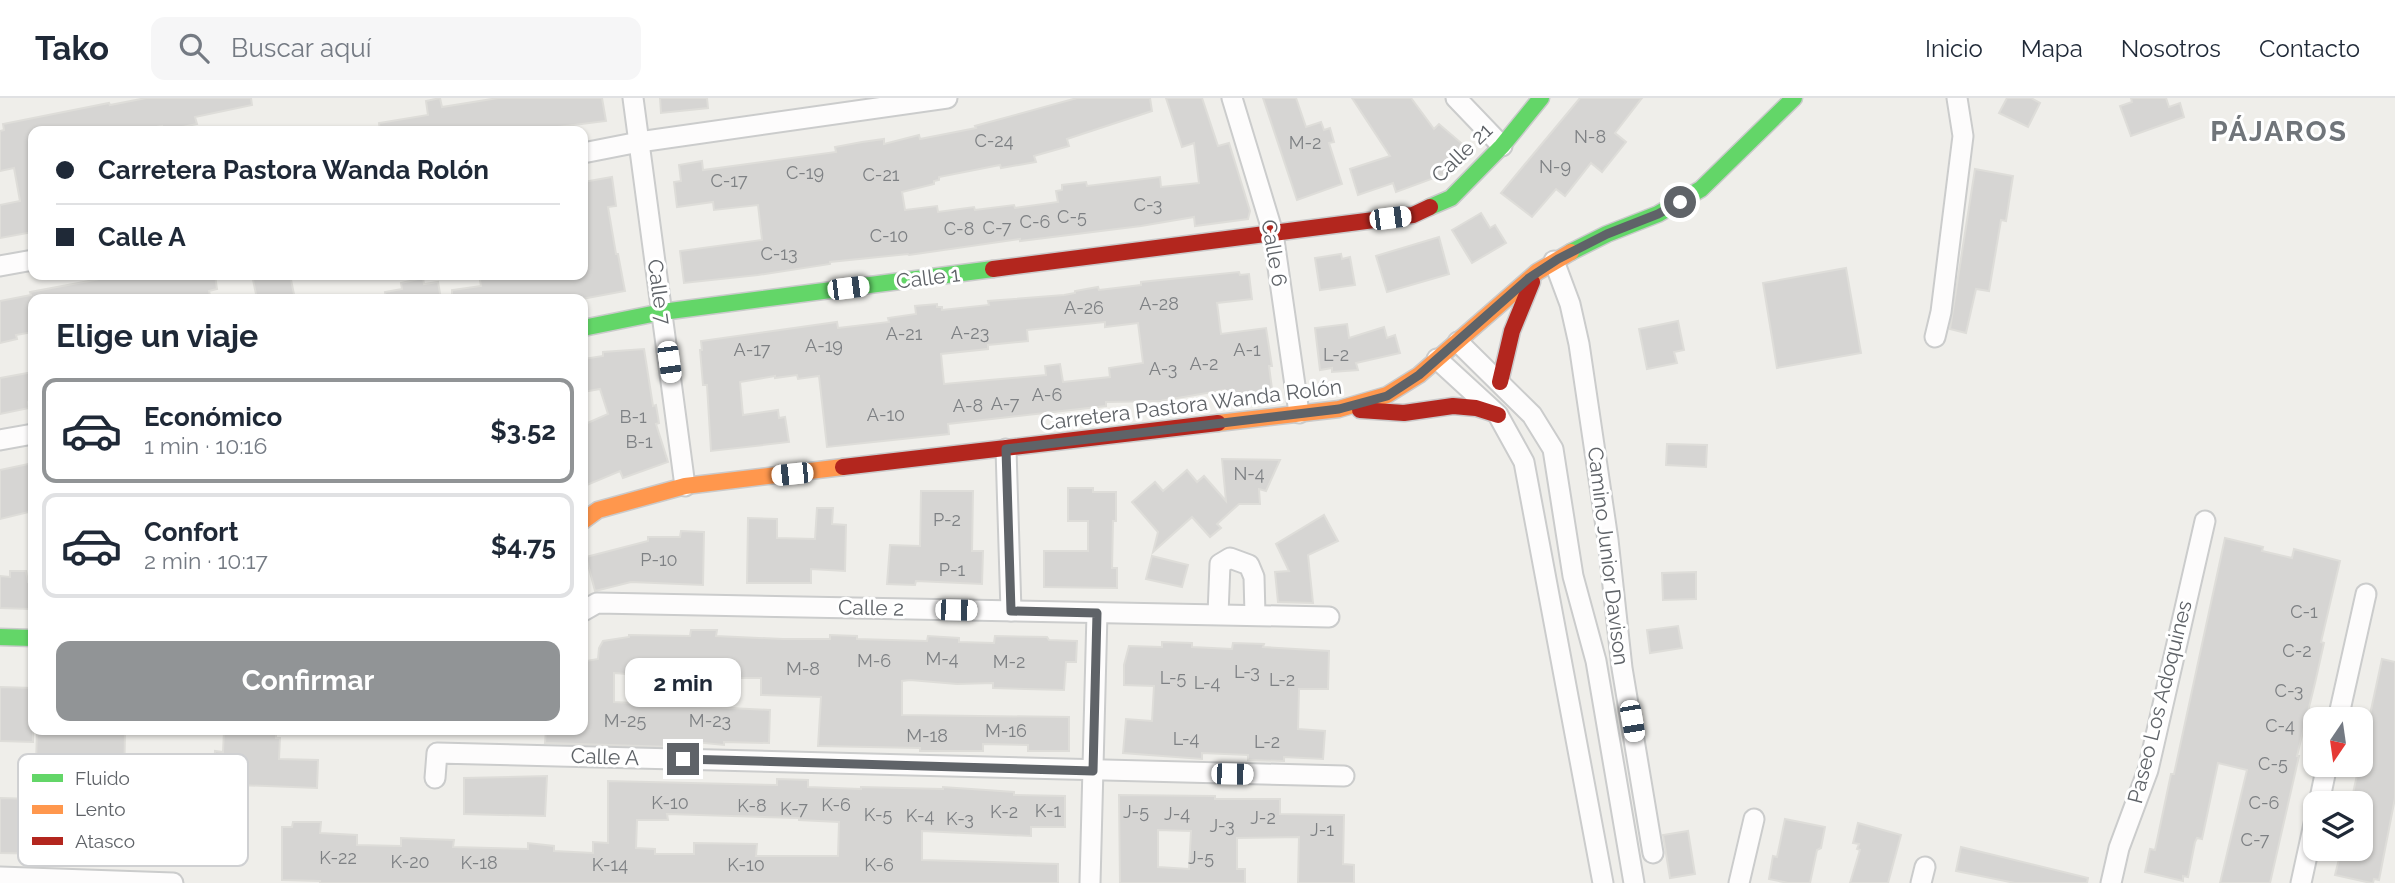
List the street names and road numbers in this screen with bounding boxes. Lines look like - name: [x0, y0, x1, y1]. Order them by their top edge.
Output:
- street label: Calle 21: [1426, 118, 1497, 188]
- street label: Calle 6: [1256, 217, 1293, 288]
- street label: Calle 7: [643, 257, 677, 327]
- street label: Calle 1: [895, 261, 961, 294]
- street label: Carretera Pastora Wanda Rolón: [1039, 374, 1343, 435]
- street label: Camino Junior Davison: [1583, 445, 1634, 667]
- street label: Calle 2: [838, 594, 904, 621]
- street label: Paseo Los Adoquines: [2122, 598, 2197, 806]
- street label: Calle A: [570, 743, 640, 770]

